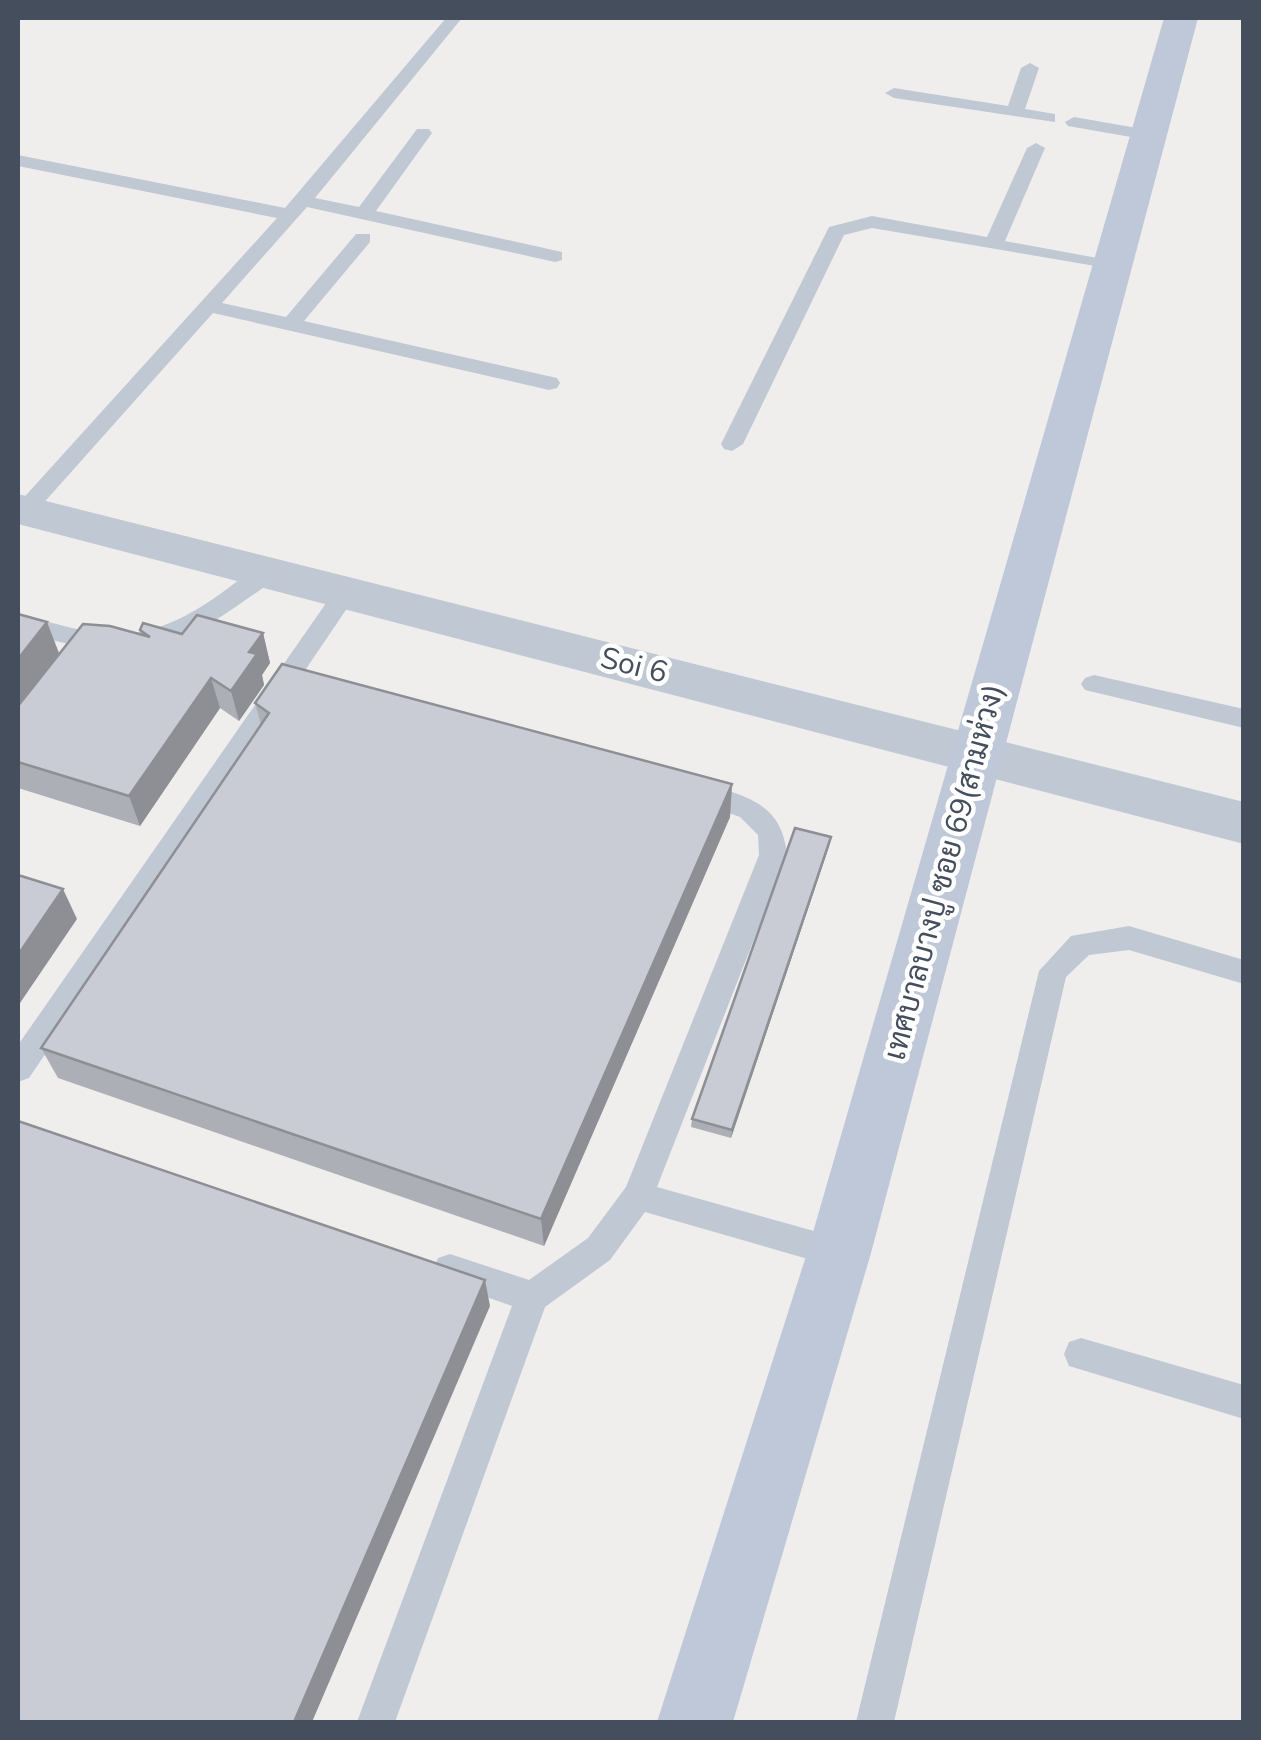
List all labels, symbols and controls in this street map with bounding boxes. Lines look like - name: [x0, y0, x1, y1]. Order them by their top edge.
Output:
- street label: Soi 6: [596, 637, 672, 694]
- street label: เทศบาลบางปู ซอย 69(สามห่วง): [875, 680, 1014, 1065]

